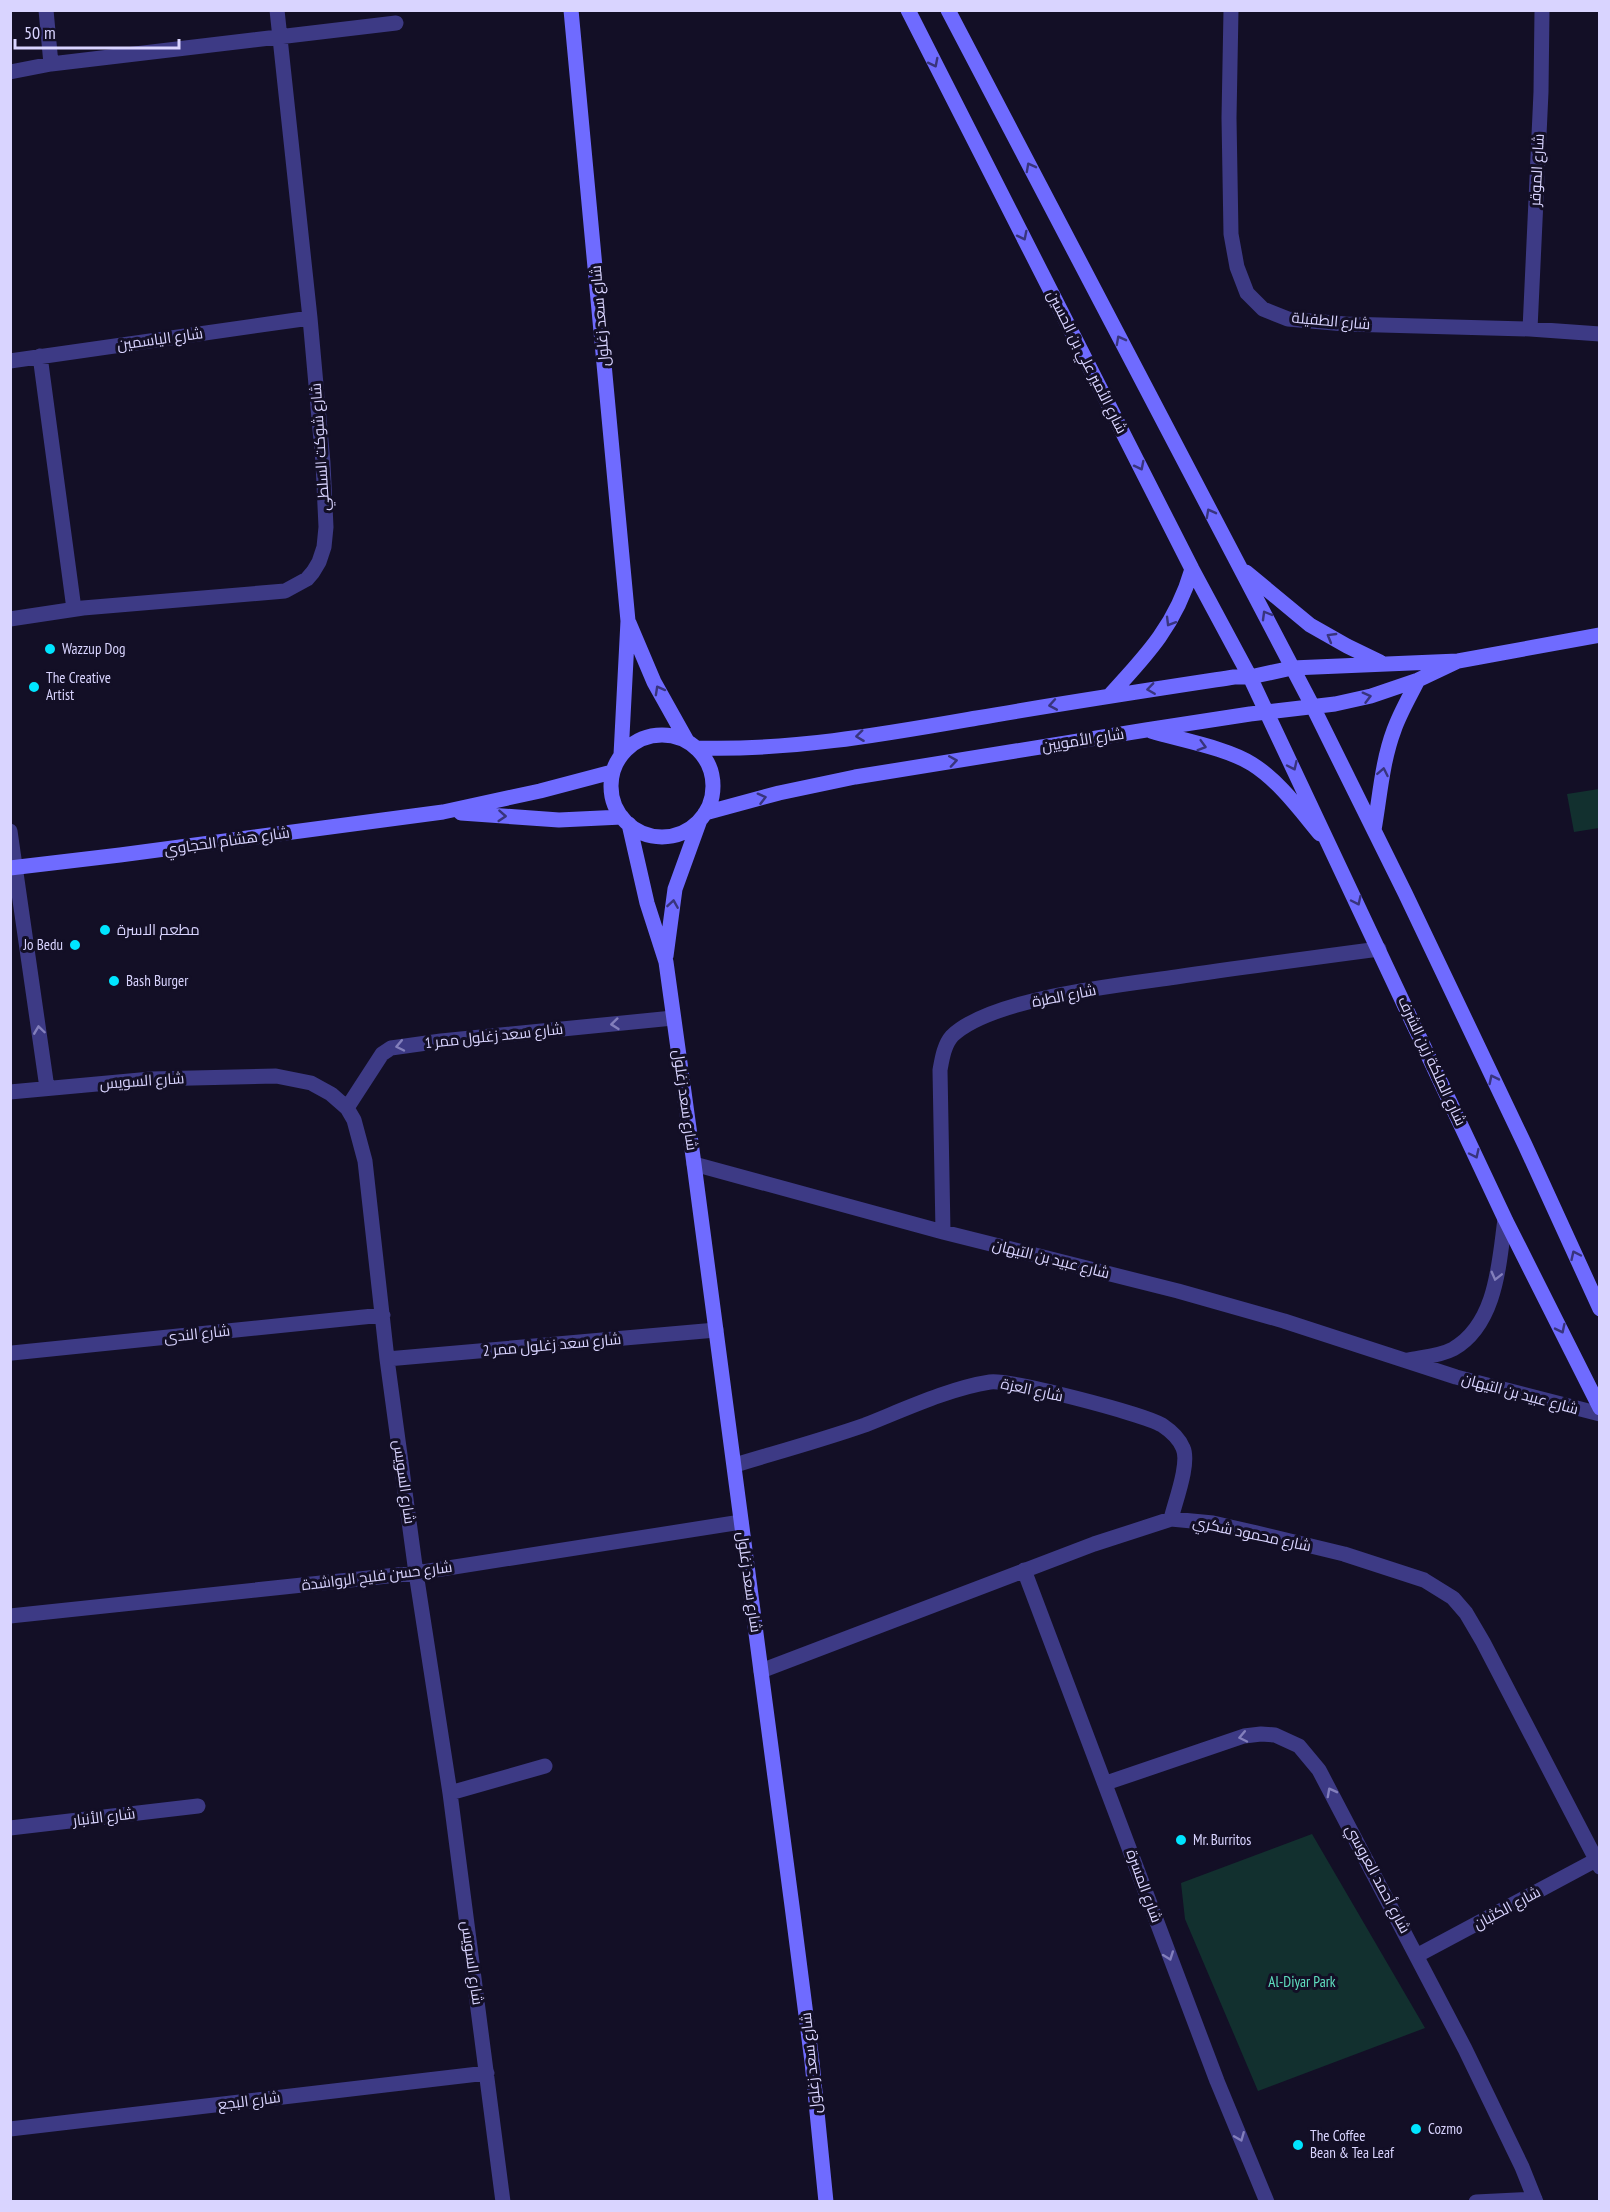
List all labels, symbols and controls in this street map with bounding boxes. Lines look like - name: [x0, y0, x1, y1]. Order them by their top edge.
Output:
- scale bar: [15, 12, 178, 50]
- text: 50 m: [24, 21, 56, 44]
- one-way arrow: [927, 56, 938, 67]
- street label: شارع الموقر: [1525, 133, 1550, 208]
- one-way arrow: [1025, 162, 1037, 173]
- one-way arrow: [1016, 230, 1027, 241]
- street label: شارع سعد زغلول: [586, 264, 615, 367]
- street label: شارع الأمير علي بن الحسين: [1040, 287, 1132, 438]
- street label: شارع الطفيلة: [1291, 308, 1371, 335]
- street label: شارع الياسمين: [116, 323, 204, 356]
- one-way arrow: [1116, 336, 1127, 346]
- street label: شارع شوكت السلطي: [306, 382, 336, 512]
- one-way arrow: [1133, 460, 1144, 471]
- one-way arrow: [1206, 508, 1217, 519]
- one-way arrow: [1262, 611, 1273, 621]
- one-way arrow: [1165, 616, 1177, 626]
- one-way arrow: [1326, 633, 1337, 644]
- place label: Wazzup Dog: [62, 639, 125, 658]
- marker: Wazzup Dog: [43, 642, 57, 656]
- place label: The Creative Artist: [46, 668, 111, 704]
- marker: The Creative Artist: [27, 680, 41, 694]
- one-way arrow: [1146, 683, 1155, 695]
- one-way arrow: [655, 686, 666, 697]
- one-way arrow: [1361, 691, 1371, 704]
- one-way arrow: [1048, 698, 1058, 711]
- street label: شارع الأمويين: [1040, 724, 1126, 757]
- one-way arrow: [856, 730, 865, 742]
- one-way arrow: [1196, 739, 1207, 751]
- one-way arrow: [948, 755, 958, 768]
- one-way arrow: [1286, 759, 1298, 770]
- one-way arrow: [1376, 767, 1389, 777]
- one-way arrow: [756, 793, 767, 805]
- one-way arrow: [497, 809, 506, 822]
- street label: شارع هشام الحجاوي: [163, 822, 291, 862]
- one-way arrow: [1350, 895, 1362, 906]
- one-way arrow: [666, 900, 679, 910]
- place label: مطعم الاسرة: [117, 920, 200, 940]
- marker: مطعم الاسرة: [98, 923, 112, 937]
- place label: Jo Bedu: [22, 935, 63, 954]
- marker: Jo Bedu: [68, 938, 82, 952]
- place label: Bash Burger: [126, 971, 189, 990]
- marker: Bash Burger: [107, 974, 121, 988]
- street label: شارع الطرة: [1030, 980, 1098, 1013]
- street label: شارع الملكة زين الشرف: [1392, 993, 1471, 1129]
- one-way arrow: [611, 1017, 620, 1030]
- street label: شارع سعد زغلول ممر 1: [424, 1019, 564, 1054]
- one-way arrow: [33, 1026, 46, 1035]
- one-way arrow: [396, 1039, 406, 1052]
- street label: شارع سعد زغلول: [667, 1048, 702, 1152]
- street label: شارع السويس: [99, 1068, 185, 1095]
- one-way arrow: [1488, 1074, 1500, 1085]
- one-way arrow: [1467, 1148, 1479, 1159]
- street label: شارع عبيد بن التيهان: [990, 1235, 1112, 1284]
- one-way arrow: [1571, 1251, 1583, 1262]
- one-way arrow: [1491, 1271, 1504, 1281]
- street label: شارع الندى: [163, 1321, 231, 1348]
- one-way arrow: [1554, 1322, 1565, 1333]
- street label: شارع سعد زغلول ممر 2: [482, 1329, 622, 1362]
- street label: شارع عبيد بن التيهان: [1459, 1369, 1581, 1420]
- street label: شارع العزة: [999, 1374, 1065, 1407]
- street label: شارع السويس: [387, 1439, 420, 1525]
- street label: شارع محمود شكري: [1191, 1512, 1313, 1558]
- street label: شارع سعد زغلول: [731, 1530, 766, 1634]
- street label: شارع حسن فليح الرواشدة: [301, 1557, 454, 1596]
- one-way arrow: [1239, 1730, 1249, 1743]
- one-way arrow: [1327, 1788, 1338, 1799]
- street label: شارع الأنبار: [71, 1803, 136, 1832]
- street label: شارع أحمد العروسي: [1339, 1821, 1415, 1938]
- place label: Mr. Burritos: [1193, 1830, 1251, 1849]
- marker: Mr. Burritos: [1174, 1833, 1188, 1847]
- street label: شارع المسرة: [1121, 1847, 1166, 1926]
- street label: شارع الكثبان: [1470, 1882, 1545, 1935]
- street label: شارع السويس: [455, 1920, 488, 2006]
- one-way arrow: [1162, 1950, 1175, 1961]
- park label: Al-Diyar Park: [1268, 1972, 1336, 1991]
- street label: شارع سعد زغلول: [796, 2011, 827, 2115]
- street label: شارع البجع: [216, 2087, 282, 2116]
- place label: Cozmo: [1428, 2119, 1462, 2138]
- marker: Cozmo: [1409, 2122, 1423, 2136]
- place label: The Coffee Bean & Tea Leaf: [1310, 2126, 1395, 2162]
- one-way arrow: [1233, 2131, 1245, 2142]
- marker: The Coffee Bean & Tea Leaf: [1291, 2138, 1305, 2152]

